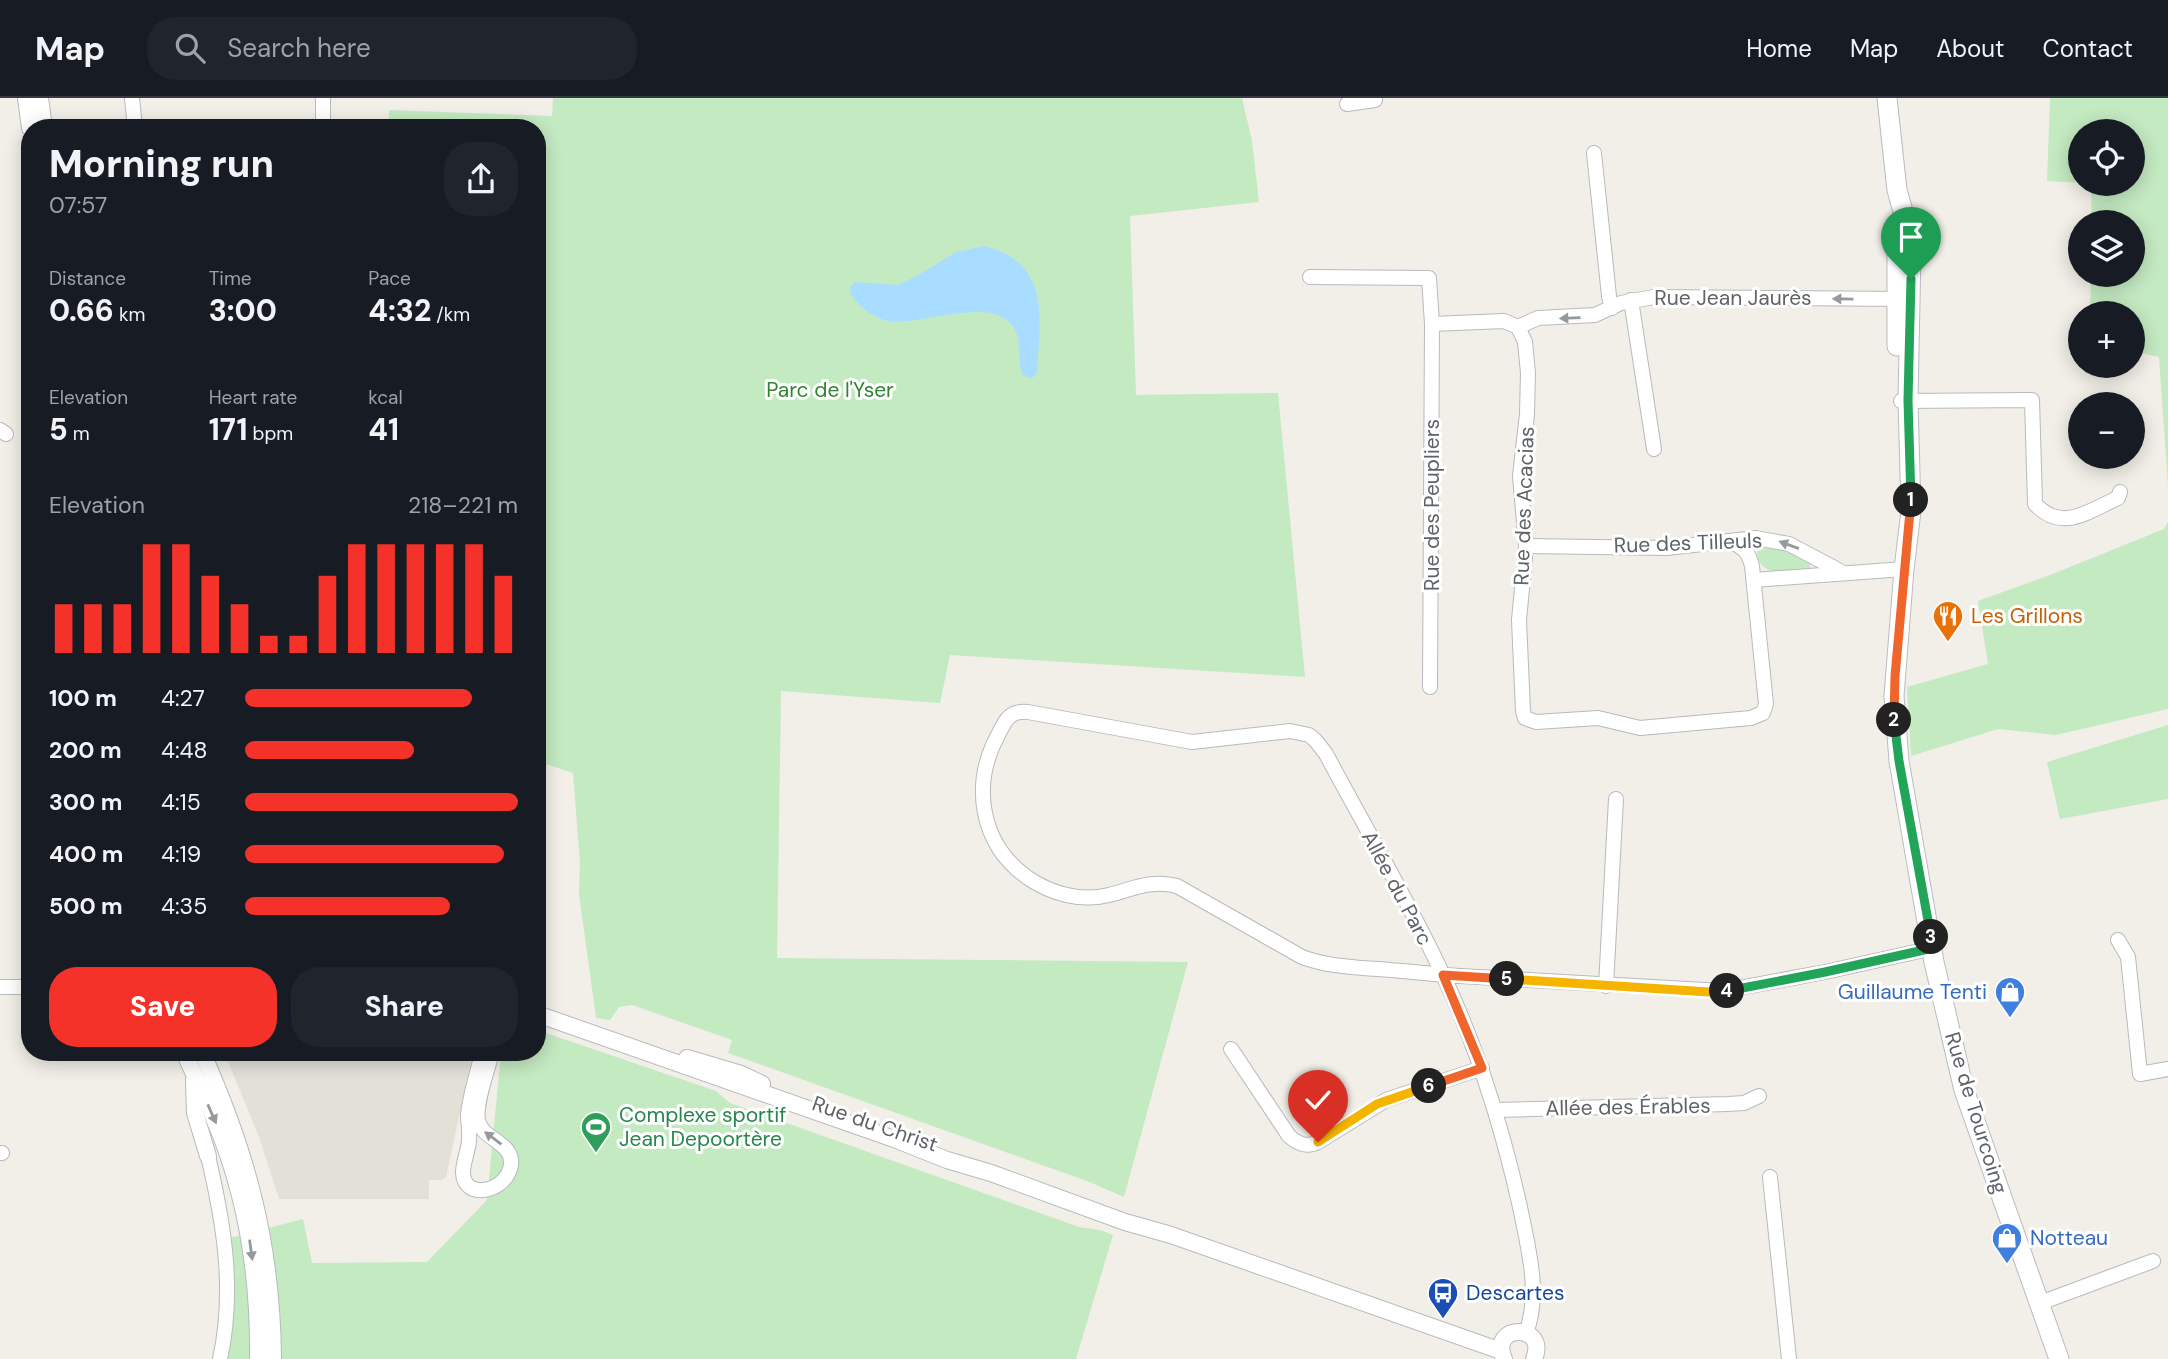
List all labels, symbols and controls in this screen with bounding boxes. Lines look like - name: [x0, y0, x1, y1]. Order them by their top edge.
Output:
- search box: [147, 17, 637, 80]
- text: Map: [35, 27, 105, 70]
- icon: search: [171, 29, 209, 67]
- text: Search here: [227, 31, 371, 65]
- text: Home: [1746, 33, 1812, 64]
- text: Map: [1850, 33, 1898, 64]
- text: About: [1936, 33, 2005, 64]
- text: Contact: [2043, 33, 2133, 64]
- map controls: [2068, 119, 2145, 469]
- button: locate: [2068, 119, 2145, 196]
- text: Morning run: [49, 139, 274, 189]
- button: share: [444, 142, 518, 216]
- text: 07:57: [49, 190, 107, 220]
- pin: [1881, 207, 1941, 279]
- button: layers: [2068, 210, 2145, 287]
- icon: arrive: [1892, 218, 1930, 256]
- text: Distance: [49, 266, 126, 291]
- text: Time: [209, 266, 252, 291]
- text: Pace: [368, 266, 411, 291]
- street label: Rue Jean Jaurès: [1654, 284, 1812, 312]
- text: 0.66: [49, 291, 114, 330]
- text: 3:00: [209, 291, 277, 330]
- text: 4:32: [368, 291, 431, 330]
- one-way arrow: [1831, 293, 1853, 304]
- button: +: [2068, 301, 2145, 378]
- text: km: [114, 302, 145, 327]
- text: /km: [431, 302, 470, 327]
- one-way arrow: [1558, 312, 1580, 323]
- park label: Parc de l'Yser: [766, 376, 894, 404]
- text: Elevation: [49, 385, 128, 410]
- text: Heart rate: [209, 385, 297, 410]
- text: kcal: [368, 385, 403, 410]
- button: −: [2068, 392, 2145, 469]
- text: 5: [49, 410, 68, 449]
- text: 171: [209, 410, 248, 449]
- text: 41: [368, 410, 399, 449]
- street label: Rue des Peupliers: [1418, 419, 1446, 591]
- text: m: [68, 421, 90, 446]
- text: bpm: [248, 421, 293, 446]
- street label: Rue des Acacias: [1507, 426, 1541, 586]
- pin: 1: [1894, 482, 1928, 518]
- text: 1: [1907, 487, 1914, 512]
- text: Elevation: [49, 490, 145, 520]
- text: 218–221 m: [408, 490, 518, 520]
- street label: Rue des Tilleuls: [1613, 526, 1763, 560]
- one-way arrow: [1778, 539, 1799, 550]
- restaurant icon: Les Grillons: [1931, 599, 1965, 643]
- place label: Les Grillons: [1971, 602, 2083, 630]
- text: 100 m: [49, 683, 117, 713]
- text: 4:27: [161, 683, 205, 713]
- pin: 2: [1876, 702, 1912, 738]
- text: 2: [1888, 707, 1899, 732]
- text: 200 m: [49, 735, 122, 765]
- text: 4:48: [161, 735, 208, 765]
- text: 300 m: [49, 787, 122, 817]
- text: 4:15: [161, 787, 201, 817]
- street label: Allée du Parc: [1355, 826, 1439, 950]
- text: 400 m: [49, 839, 123, 869]
- text: 4:19: [161, 839, 201, 869]
- text: 500 m: [49, 891, 123, 921]
- text: 4:35: [161, 891, 207, 921]
- pin: 3: [1913, 920, 1948, 954]
- text: 3: [1925, 924, 1936, 949]
- pin: 5: [1490, 962, 1524, 996]
- text: 5: [1501, 966, 1512, 991]
- button: Save: [49, 967, 277, 1047]
- button: Share: [291, 967, 518, 1047]
- pin: 4: [1710, 974, 1744, 1008]
- shop icon: Guillaume Tenti: [1993, 975, 2027, 1019]
- text: 4: [1720, 978, 1733, 1003]
- place label: Guillaume Tenti: [1838, 978, 1987, 1006]
- street label: Rue de Tourcoing: [1938, 1029, 2014, 1198]
- pin: 6: [1412, 1068, 1446, 1104]
- pin: [1288, 1070, 1348, 1142]
- text: 6: [1422, 1073, 1435, 1098]
- icon: check: [1299, 1081, 1337, 1119]
- street label: Rue du Christ: [808, 1089, 942, 1159]
- street label: Allée des Érables: [1545, 1092, 1711, 1122]
- place label: Complexe sportif Jean Depoortère: [619, 1101, 786, 1153]
- one-way arrow: [206, 1104, 218, 1124]
- sports icon: Complexe sportif Jean Depoortère: [579, 1110, 613, 1154]
- one-way arrow: [484, 1131, 502, 1145]
- shop icon: Notteau: [1990, 1221, 2024, 1265]
- place label: Notteau: [2030, 1224, 2108, 1252]
- one-way arrow: [246, 1239, 257, 1261]
- bus stop icon: Descartes: [1426, 1276, 1460, 1320]
- place label: Descartes: [1466, 1279, 1565, 1307]

